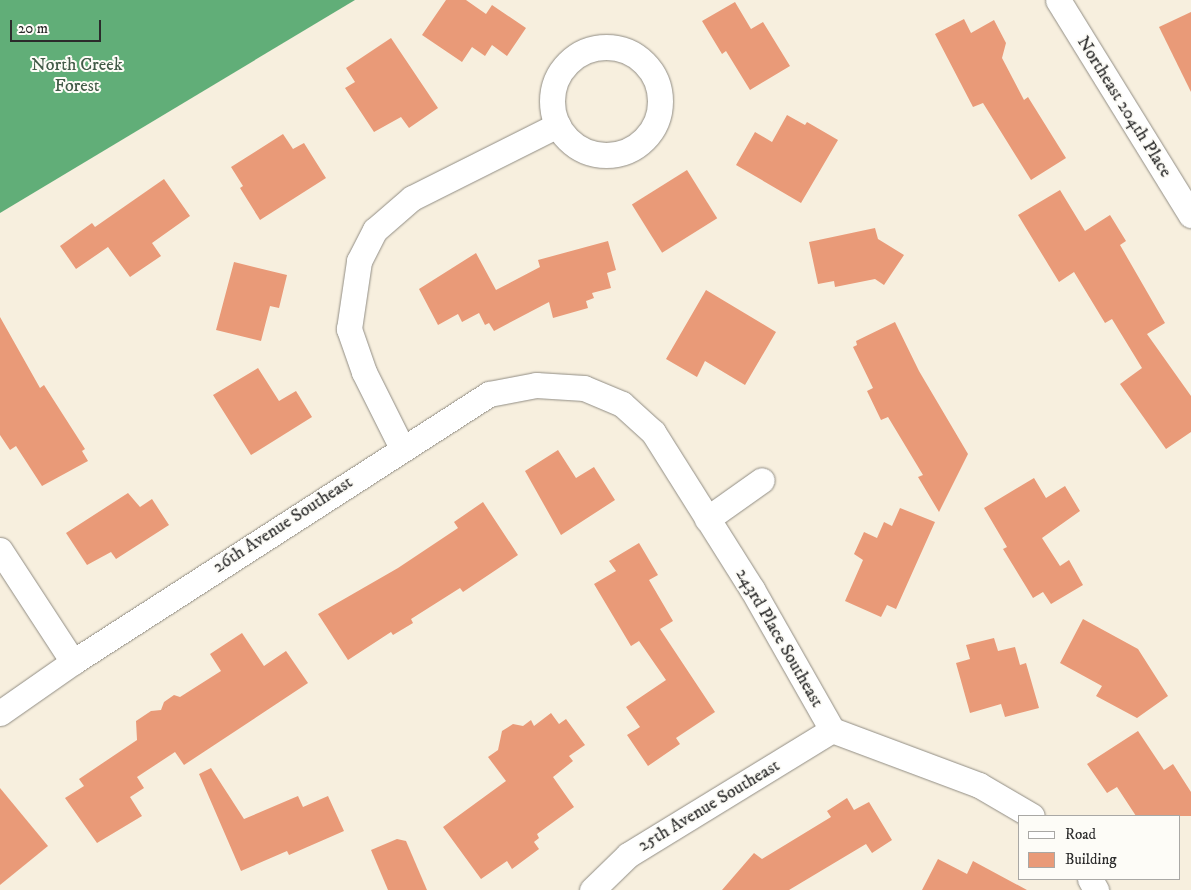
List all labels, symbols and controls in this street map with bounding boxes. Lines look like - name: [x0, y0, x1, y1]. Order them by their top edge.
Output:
- scale bar: [12, 10, 104, 42]
- text: 20 m: [18, 19, 48, 38]
- street label: Northeast 204th Place: [1072, 32, 1176, 182]
- park label: North Creek Forest: [31, 55, 123, 98]
- street label: 26th Avenue Southeast: [209, 472, 357, 578]
- street label: 243rd Place Southeast: [730, 565, 828, 711]
- street label: 25th Avenue Southeast: [634, 755, 784, 857]
- legend: [1018, 815, 1181, 880]
- text: Road: [1065, 825, 1096, 844]
- text: Building: [1065, 850, 1117, 869]

